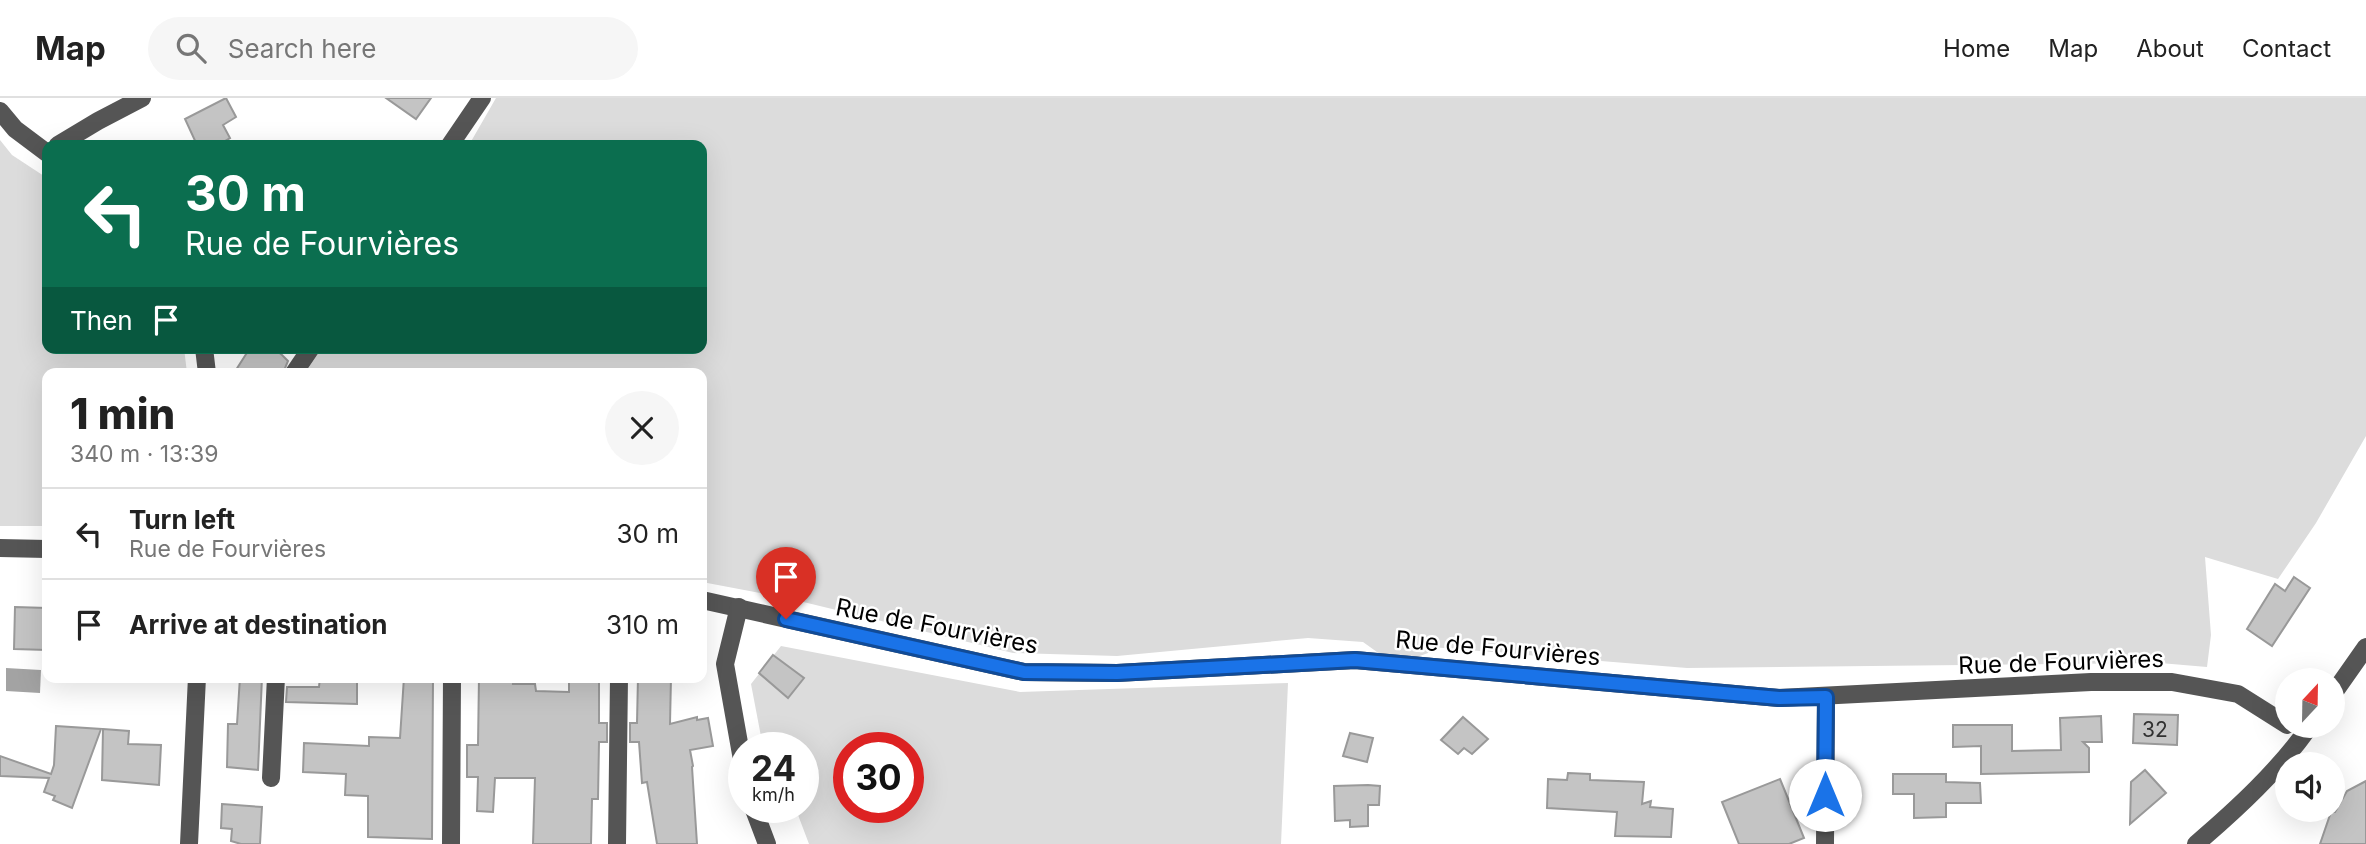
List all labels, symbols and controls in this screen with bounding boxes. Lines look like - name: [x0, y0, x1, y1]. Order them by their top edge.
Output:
- search box: [148, 17, 638, 80]
- text: Map: [35, 28, 106, 68]
- icon: search: [172, 29, 210, 67]
- text: Search here: [228, 33, 376, 64]
- text: Home: [1943, 34, 2010, 63]
- text: Map: [2048, 34, 2098, 63]
- text: About: [2136, 34, 2204, 63]
- text: Contact: [2242, 34, 2331, 63]
- text: 30 m: [185, 164, 306, 223]
- icon: left: [70, 168, 161, 259]
- text: Rue de Fourvières: [185, 224, 459, 263]
- icon: arrive: [147, 301, 185, 339]
- text: Then: [70, 305, 133, 336]
- text: 1 min: [70, 388, 175, 439]
- button: close: [605, 391, 679, 465]
- text: 340 m · 13:39: [70, 440, 218, 468]
- text: Turn left: [129, 504, 235, 535]
- icon: left: [70, 515, 108, 553]
- text: 30 m: [616, 518, 679, 549]
- text: Rue de Fourvières: [129, 535, 326, 563]
- pin: [756, 547, 816, 619]
- icon: arrive: [767, 558, 805, 596]
- street label: Rue de Fourvières: [833, 592, 1041, 660]
- icon: arrive: [70, 606, 108, 644]
- text: Arrive at destination: [129, 609, 388, 640]
- text: 310 m: [606, 609, 679, 640]
- street label: Rue de Fourvières: [1394, 625, 1602, 671]
- street label: Rue de Fourvières: [1958, 644, 2164, 680]
- north arrow: [2275, 668, 2345, 738]
- map controls: [2275, 668, 2345, 822]
- house number: 32: [2142, 717, 2168, 742]
- speed limit sign: 30: [833, 732, 924, 823]
- text: 24: [751, 747, 796, 789]
- button: sound: [2275, 752, 2345, 822]
- position arrow: [1788, 758, 1862, 832]
- text: km/h: [752, 784, 795, 805]

